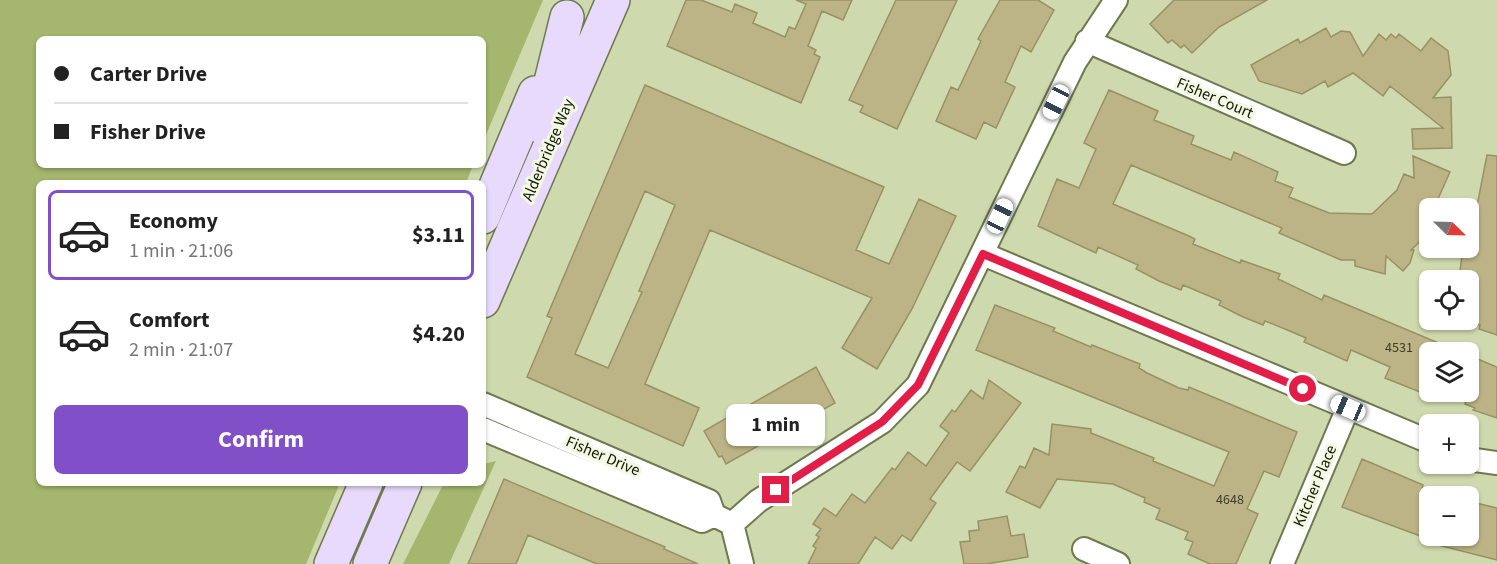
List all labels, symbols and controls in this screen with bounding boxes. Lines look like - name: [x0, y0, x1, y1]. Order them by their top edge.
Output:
- text: Carter Drive: [90, 58, 207, 90]
- street label: Fisher Court: [1173, 72, 1257, 124]
- car: [1040, 82, 1072, 122]
- street label: Alderbridge Way: [517, 95, 580, 205]
- text: Fisher Drive: [90, 116, 206, 148]
- car: [984, 196, 1016, 236]
- north arrow: [1419, 198, 1479, 258]
- map controls: [1419, 198, 1479, 546]
- text: Economy: [129, 205, 218, 237]
- icon: car: [57, 208, 111, 262]
- text: $3.11: [412, 219, 465, 251]
- text: 1 min · 21:06: [129, 237, 233, 265]
- button: locate: [1419, 270, 1479, 330]
- text: Comfort: [129, 304, 210, 336]
- icon: car: [57, 307, 111, 361]
- text: $4.20: [412, 318, 465, 350]
- text: 2 min · 21:07: [129, 336, 233, 364]
- house number: 4531: [1385, 338, 1413, 358]
- button: layers: [1419, 342, 1479, 402]
- route start: [1289, 375, 1316, 402]
- car: [1328, 393, 1368, 423]
- callout: 1 min: [726, 403, 826, 445]
- button: Confirm: [54, 405, 468, 474]
- text: 1 min: [751, 411, 800, 439]
- button: +: [1419, 414, 1479, 474]
- street label: Fisher Drive: [563, 431, 644, 482]
- street label: Kitcher Place: [1288, 442, 1342, 530]
- route end: [762, 476, 789, 503]
- button: −: [1419, 486, 1479, 546]
- house number: 4648: [1216, 490, 1244, 510]

